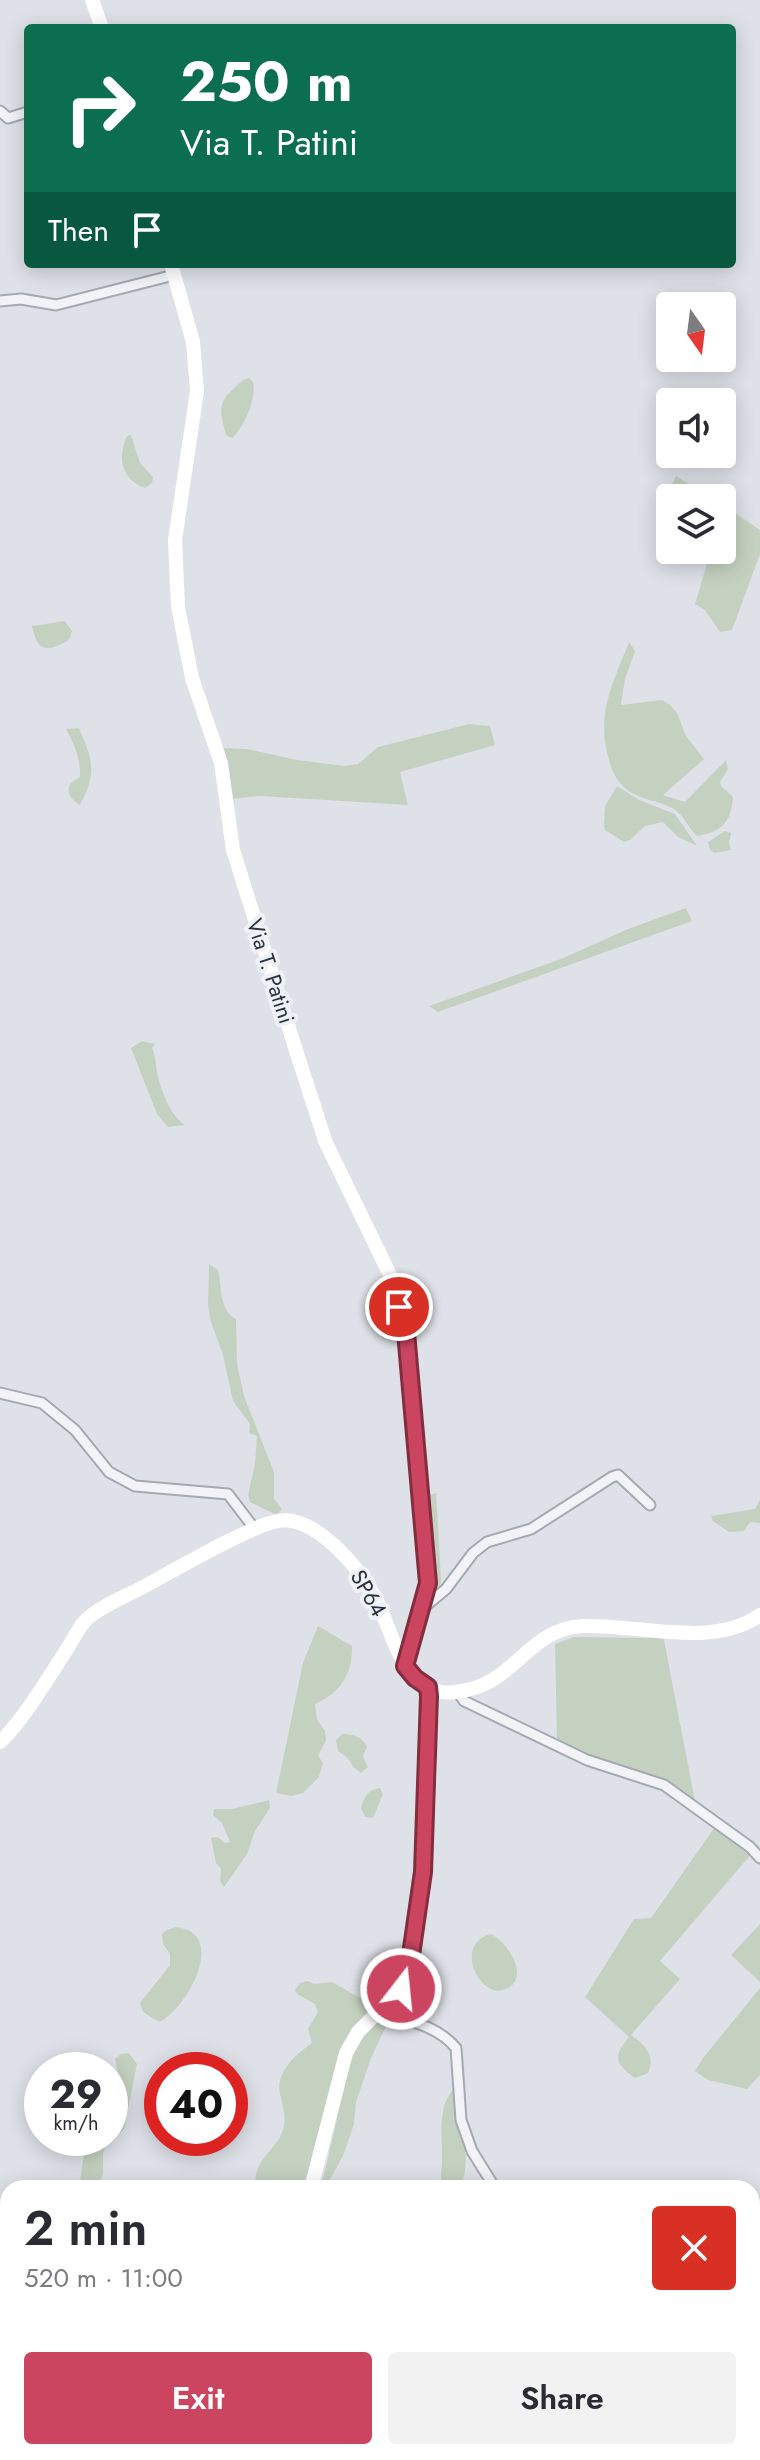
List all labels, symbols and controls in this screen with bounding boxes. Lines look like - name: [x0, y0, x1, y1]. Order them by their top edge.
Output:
- text: 250 m: [180, 41, 353, 122]
- icon: right: [48, 56, 152, 160]
- text: Via T. Patini: [180, 116, 358, 168]
- icon: arrive: [125, 208, 169, 252]
- text: Then: [48, 209, 109, 252]
- north arrow: [656, 292, 736, 372]
- map controls: [656, 292, 736, 564]
- button: sound: [656, 388, 736, 468]
- button: layers: [656, 484, 736, 564]
- street label: Via T. Patini: [239, 914, 303, 1028]
- pin: [365, 1273, 433, 1341]
- icon: arrive: [377, 1285, 421, 1329]
- street label: SP64: [343, 1564, 395, 1623]
- position arrow: [359, 1947, 443, 2031]
- speed limit sign: 40: [144, 2052, 248, 2156]
- text: 29: [50, 2065, 103, 2123]
- text: km/h: [53, 2109, 99, 2138]
- text: 2 min: [24, 2194, 147, 2263]
- button: close: [652, 2206, 736, 2290]
- text: 520 m · 11:00: [24, 2259, 183, 2297]
- button: Exit: [24, 2352, 372, 2444]
- button: Share: [388, 2352, 736, 2444]

